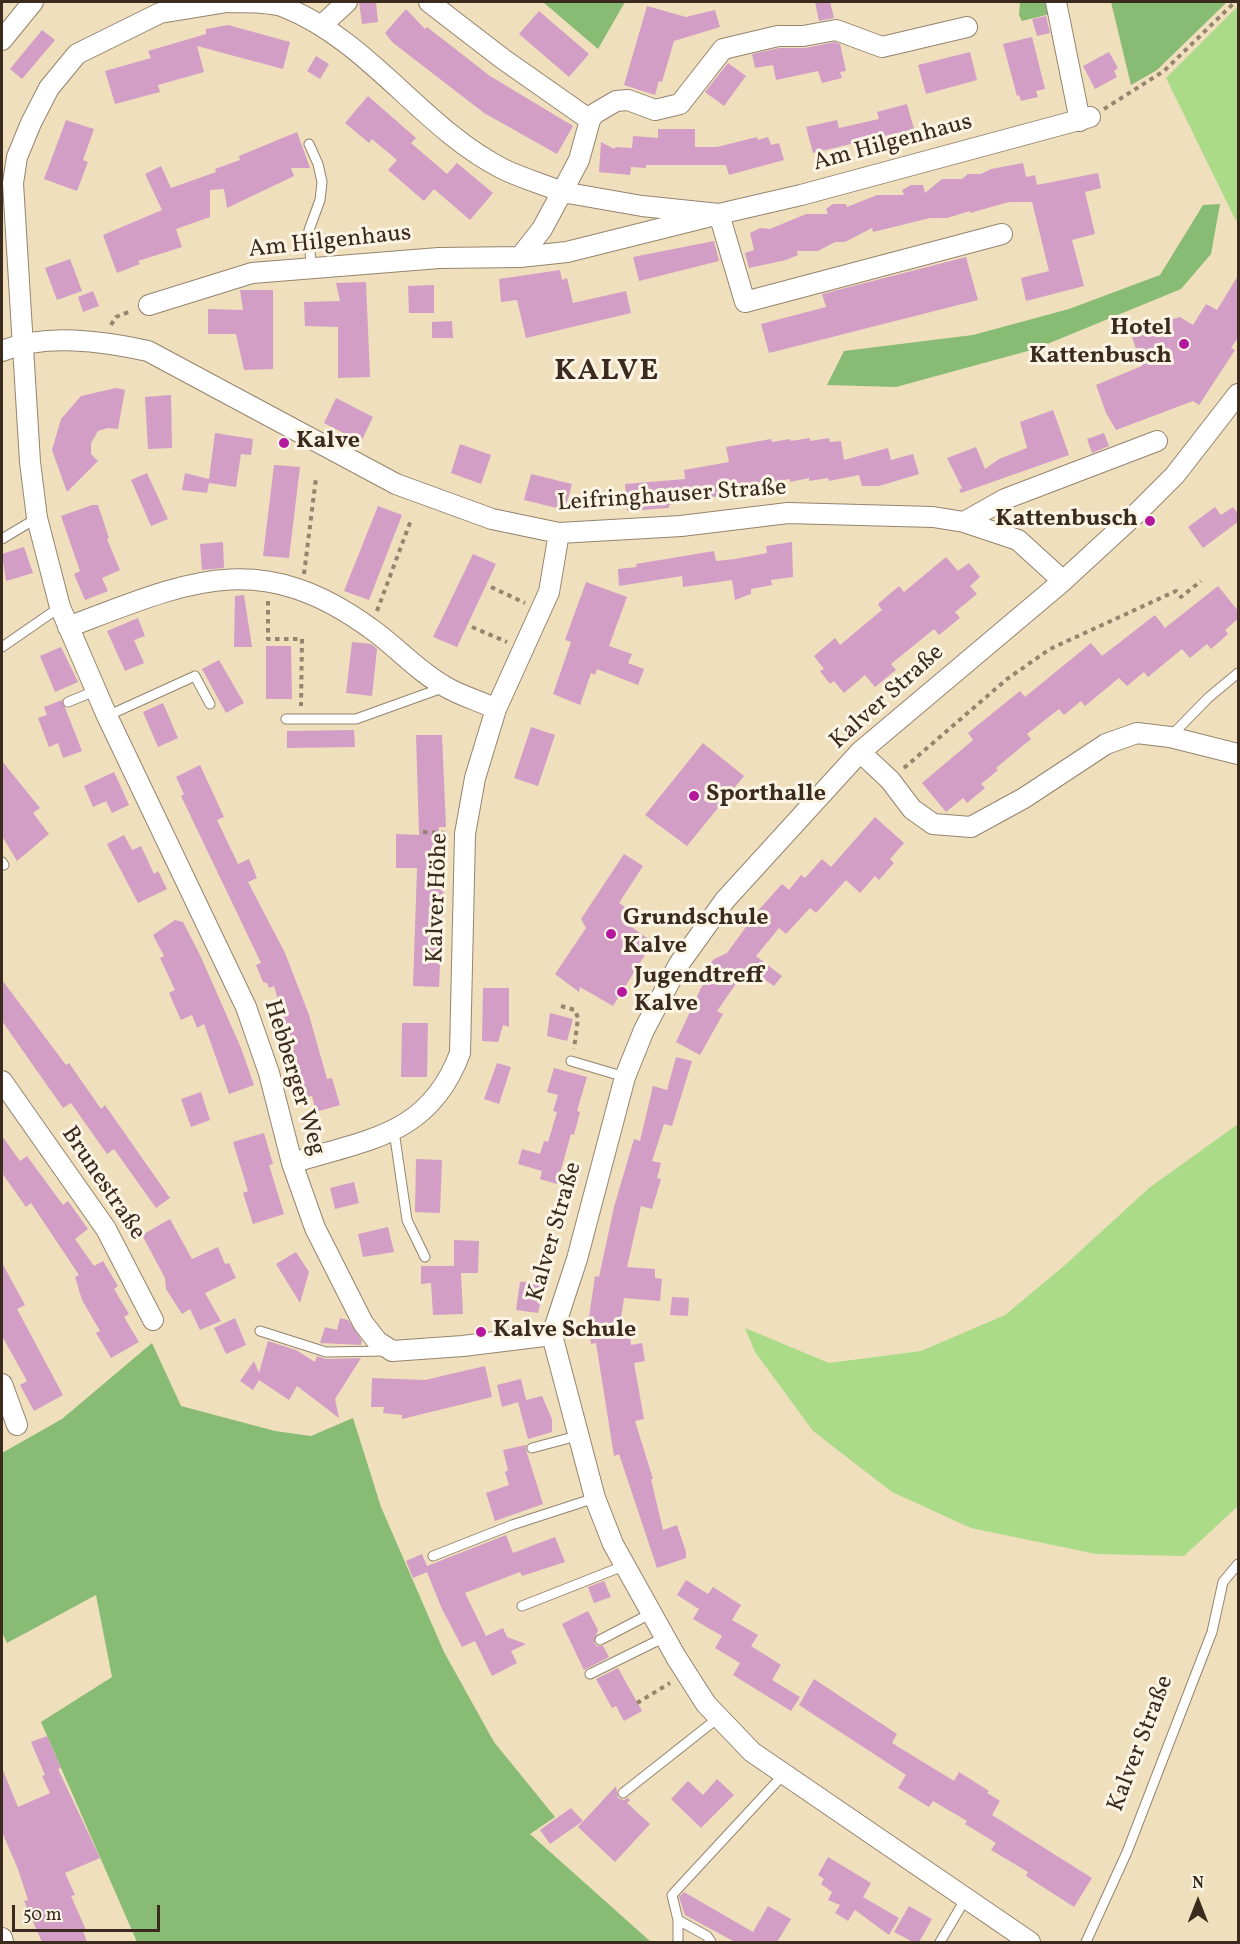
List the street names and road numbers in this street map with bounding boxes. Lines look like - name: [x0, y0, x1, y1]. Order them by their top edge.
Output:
- street label: Am Hilgenhaus: [810, 109, 976, 179]
- street label: Am Hilgenhaus: [247, 220, 413, 266]
- street label: Leifringhauser Straße: [556, 475, 788, 519]
- street label: Kalver Straße: [825, 639, 951, 757]
- street label: Kalver Höhe: [422, 832, 456, 964]
- street label: Hebberger Weg: [256, 997, 330, 1159]
- street label: Brunestraße: [54, 1122, 150, 1246]
- street label: Kalver Straße: [522, 1159, 590, 1305]
- street label: Kalver Straße: [1103, 1672, 1181, 1816]

